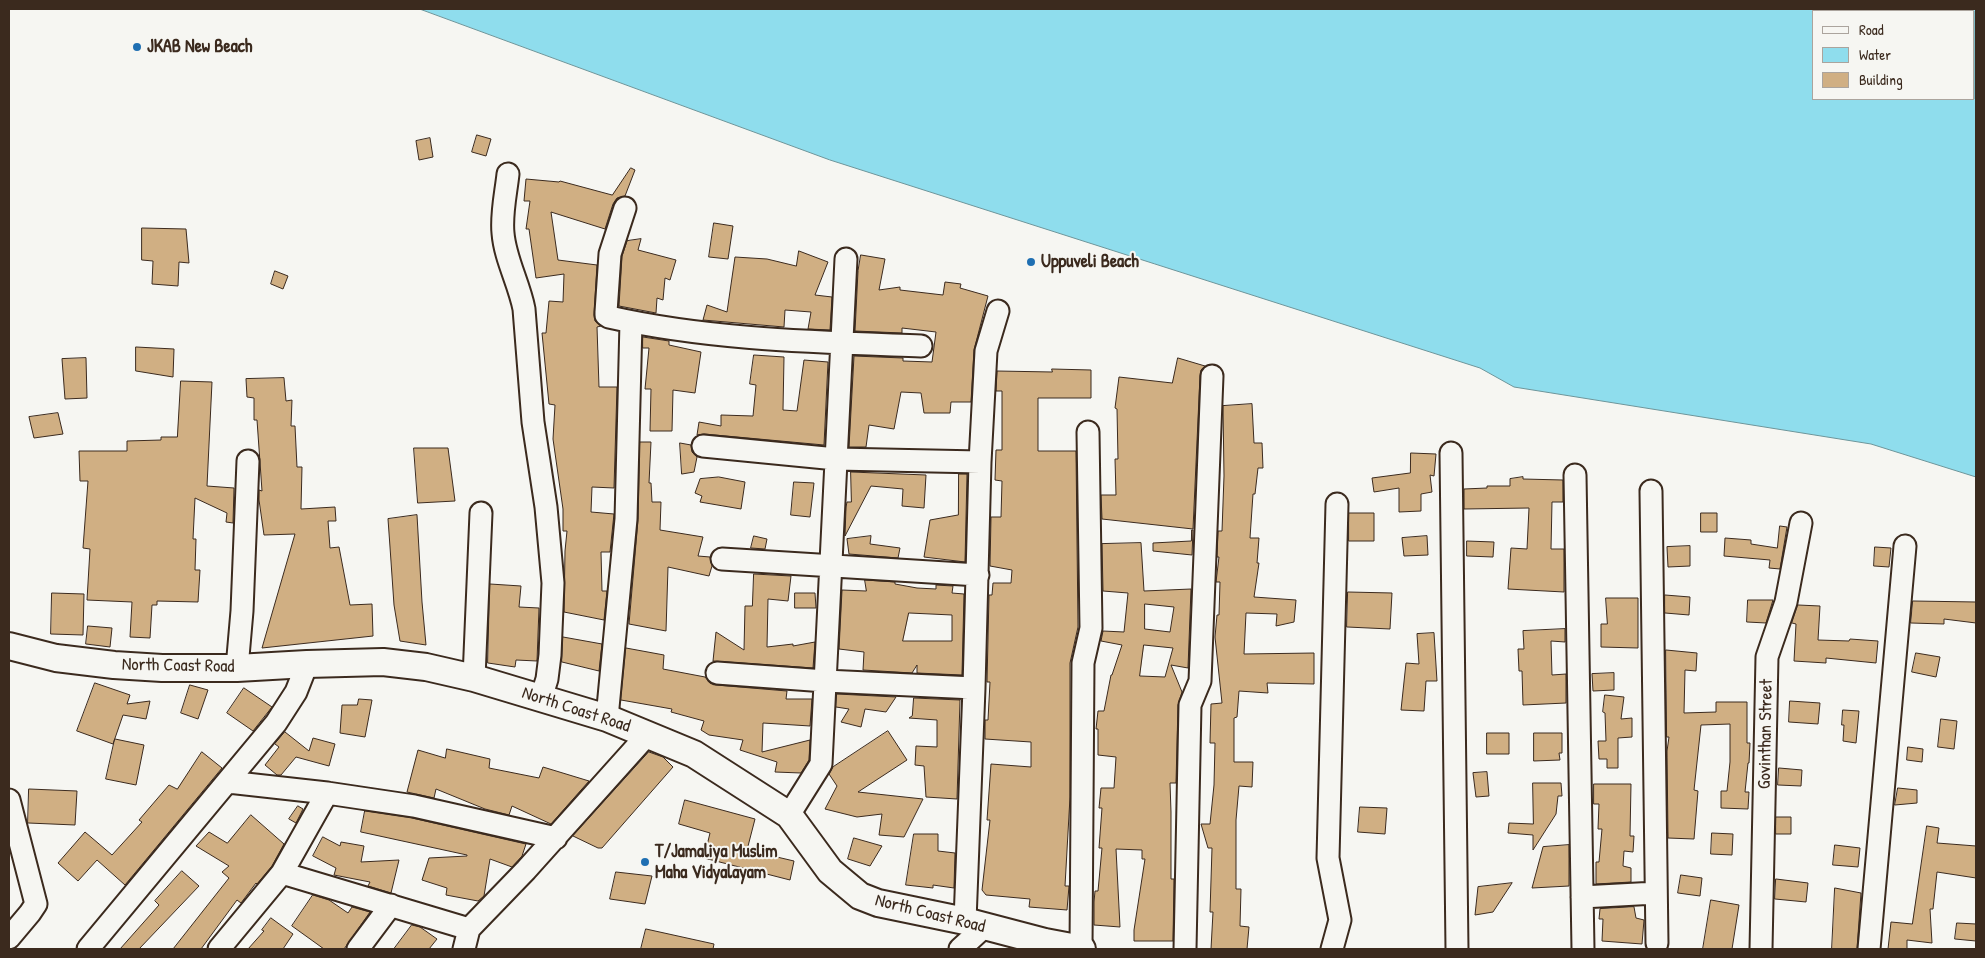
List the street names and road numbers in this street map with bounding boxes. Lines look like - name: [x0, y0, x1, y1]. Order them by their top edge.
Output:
- street label: North Coast Road: [122, 654, 234, 678]
- street label: Govinthan Street: [1754, 679, 1778, 789]
- street label: North Coast Road: [519, 682, 633, 738]
- street label: North Coast Road: [873, 890, 987, 938]

